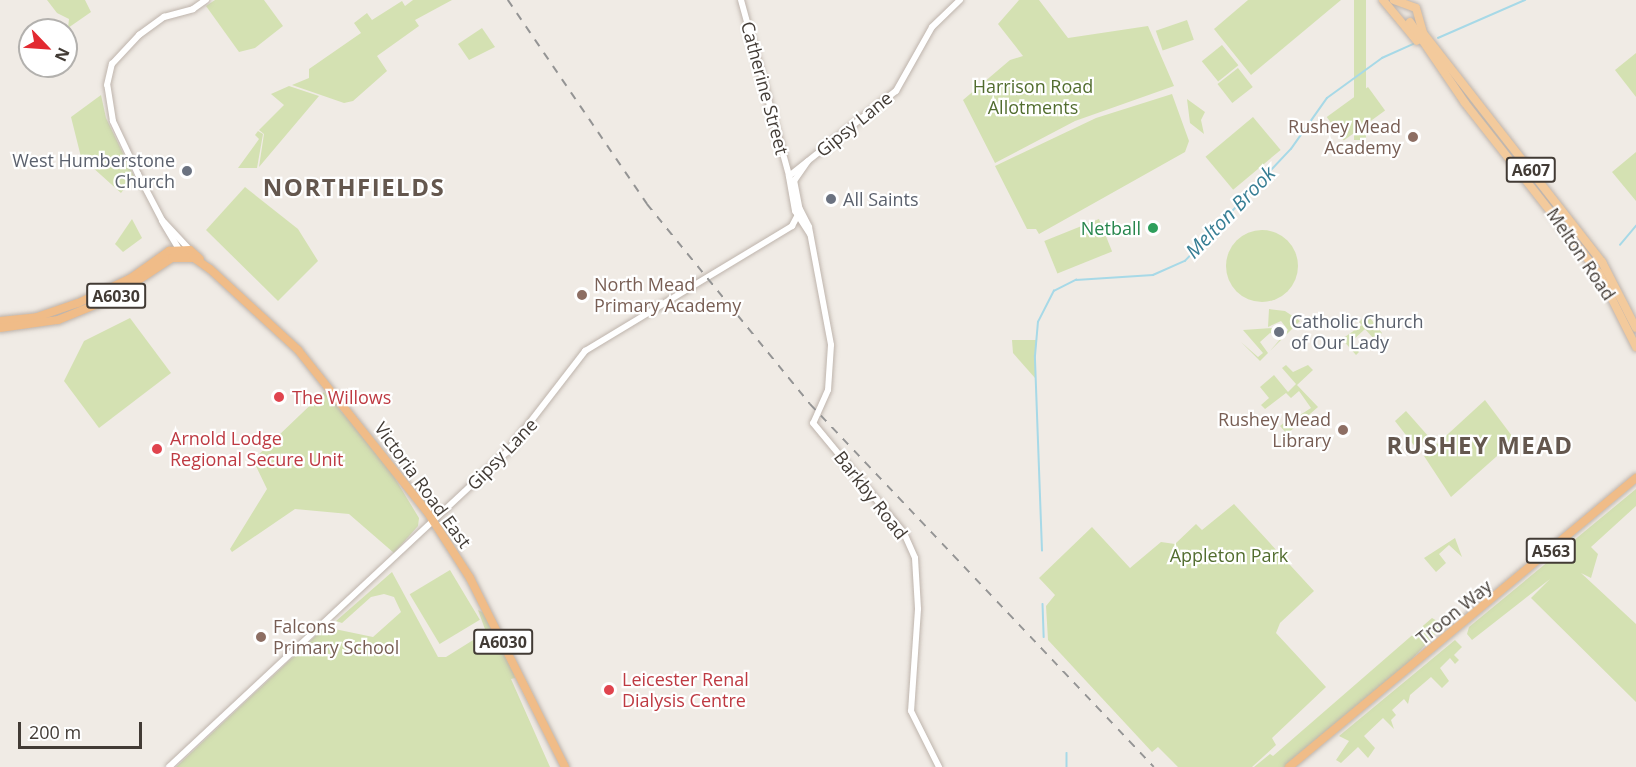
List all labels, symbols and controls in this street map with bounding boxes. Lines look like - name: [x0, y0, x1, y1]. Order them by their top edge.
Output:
- north arrow: [18, 18, 78, 78]
- street label: Catherine Street: [737, 19, 793, 157]
- text: N: [50, 44, 75, 65]
- park label: Harrison Road Allotments: [973, 76, 1093, 118]
- street label: Gipsy Lane: [812, 87, 896, 161]
- place label: Rushey Mead Academy: [1288, 116, 1401, 158]
- marker: Rushey Mead Academy: [1406, 130, 1420, 144]
- place label: West Humberstone Church: [12, 150, 175, 192]
- road number: A607: [1506, 157, 1556, 183]
- water label: Melton Brook: [1180, 161, 1280, 263]
- marker: West Humberstone Church: [180, 164, 194, 178]
- district label: NORTHFIELDS: [263, 173, 445, 201]
- place label: All Saints: [843, 188, 919, 210]
- marker: All Saints: [824, 192, 838, 206]
- street label: Melton Road: [1542, 204, 1620, 304]
- place label: Netball: [1081, 217, 1141, 239]
- marker: Netball: [1146, 221, 1160, 235]
- place label: North Mead Primary Academy: [594, 274, 741, 316]
- road number: A6030: [86, 283, 146, 309]
- marker: North Mead Primary Academy: [575, 288, 589, 302]
- place label: Catholic Church of Our Lady: [1291, 311, 1423, 354]
- marker: Catholic Church of Our Lady: [1272, 325, 1286, 339]
- place label: The Willows: [292, 386, 391, 408]
- marker: The Willows: [270, 388, 288, 406]
- place label: Rushey Mead Library: [1218, 409, 1331, 452]
- street label: Gipsy Lane: [462, 414, 542, 494]
- street label: Victoria Road East: [370, 418, 476, 552]
- marker: Rushey Mead Library: [1336, 423, 1350, 437]
- place label: Arnold Lodge Regional Secure Unit: [170, 428, 344, 470]
- district label: RUSHEY MEAD: [1386, 431, 1574, 459]
- marker: Arnold Lodge Regional Secure Unit: [148, 440, 166, 458]
- street label: Barkby Road: [830, 447, 912, 543]
- road number: A563: [1526, 538, 1576, 564]
- park label: Appleton Park: [1170, 544, 1288, 566]
- street label: Troon Way: [1412, 575, 1496, 649]
- place label: Falcons Primary School: [273, 616, 399, 658]
- road number: A6030: [473, 629, 533, 655]
- marker: Falcons Primary School: [254, 630, 268, 644]
- place label: Leicester Renal Dialysis Centre: [622, 669, 749, 712]
- marker: Leicester Renal Dialysis Centre: [600, 681, 618, 699]
- scale bar: [21, 710, 146, 748]
- text: 200 m: [29, 720, 81, 744]

